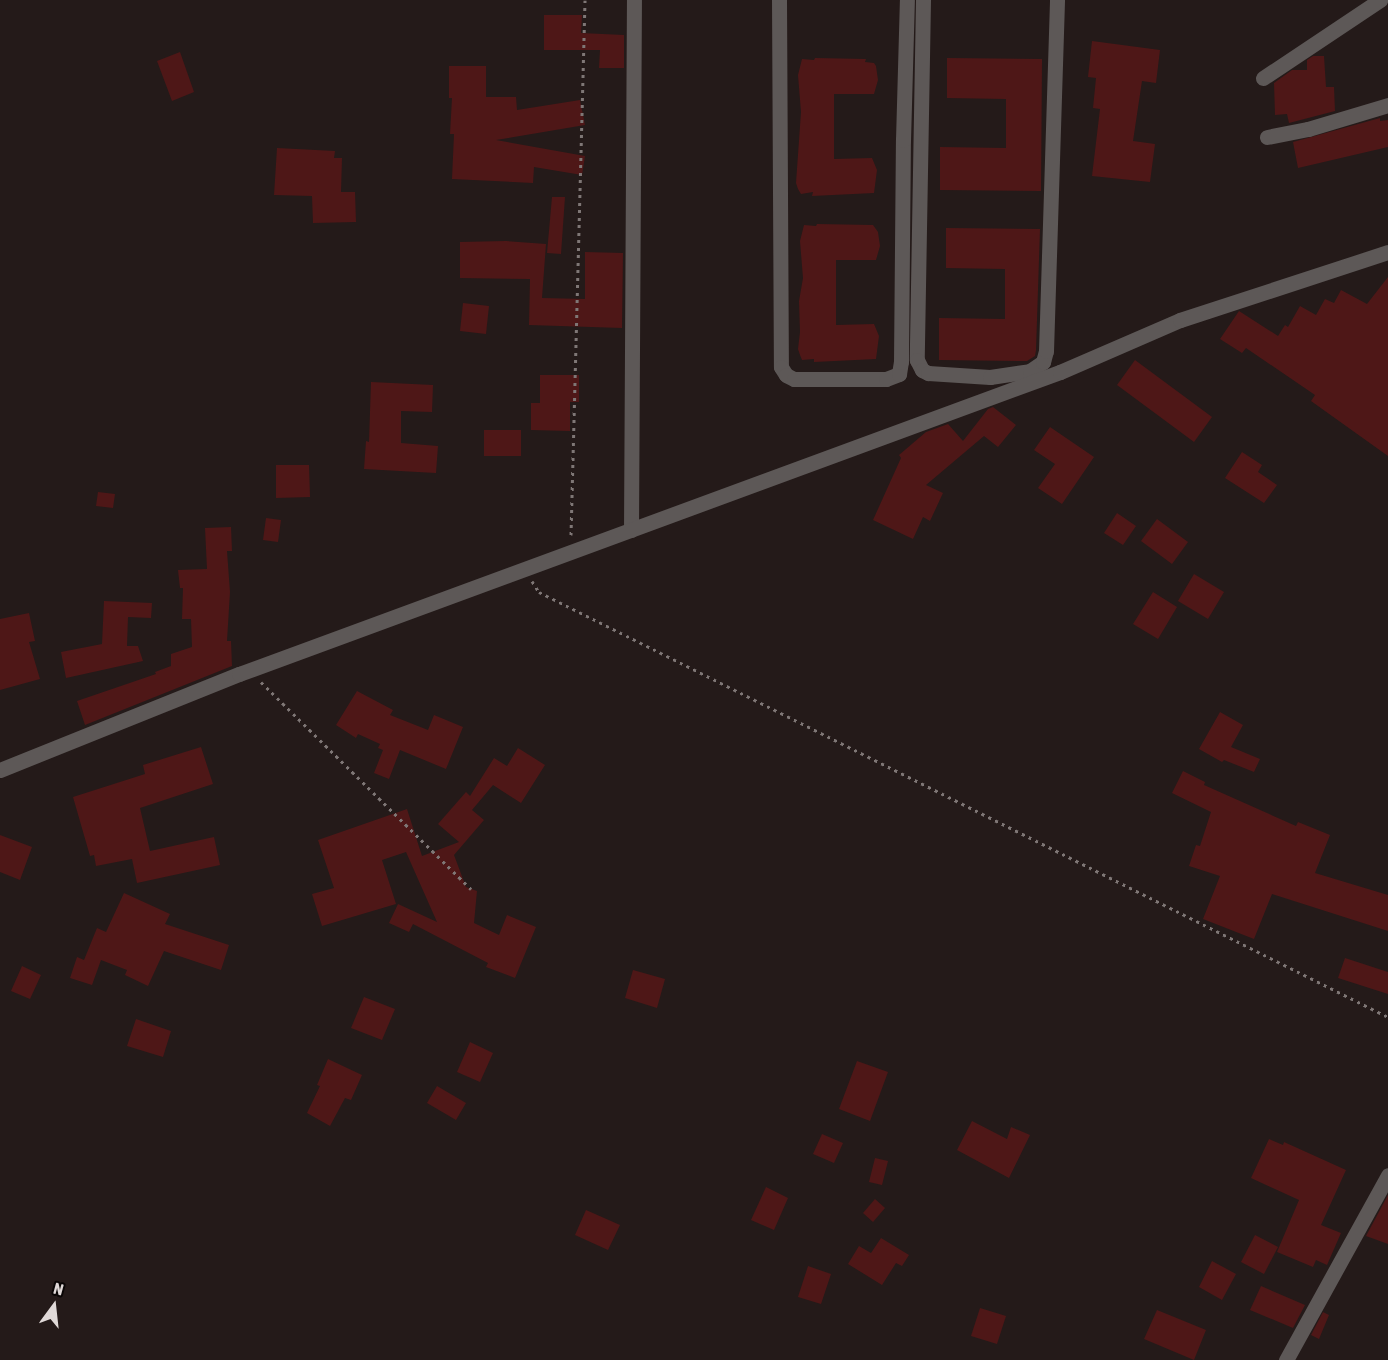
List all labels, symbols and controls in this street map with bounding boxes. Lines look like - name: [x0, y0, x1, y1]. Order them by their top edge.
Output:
- north arrow: [24, 1276, 84, 1336]
- text: N: [52, 1279, 66, 1299]

